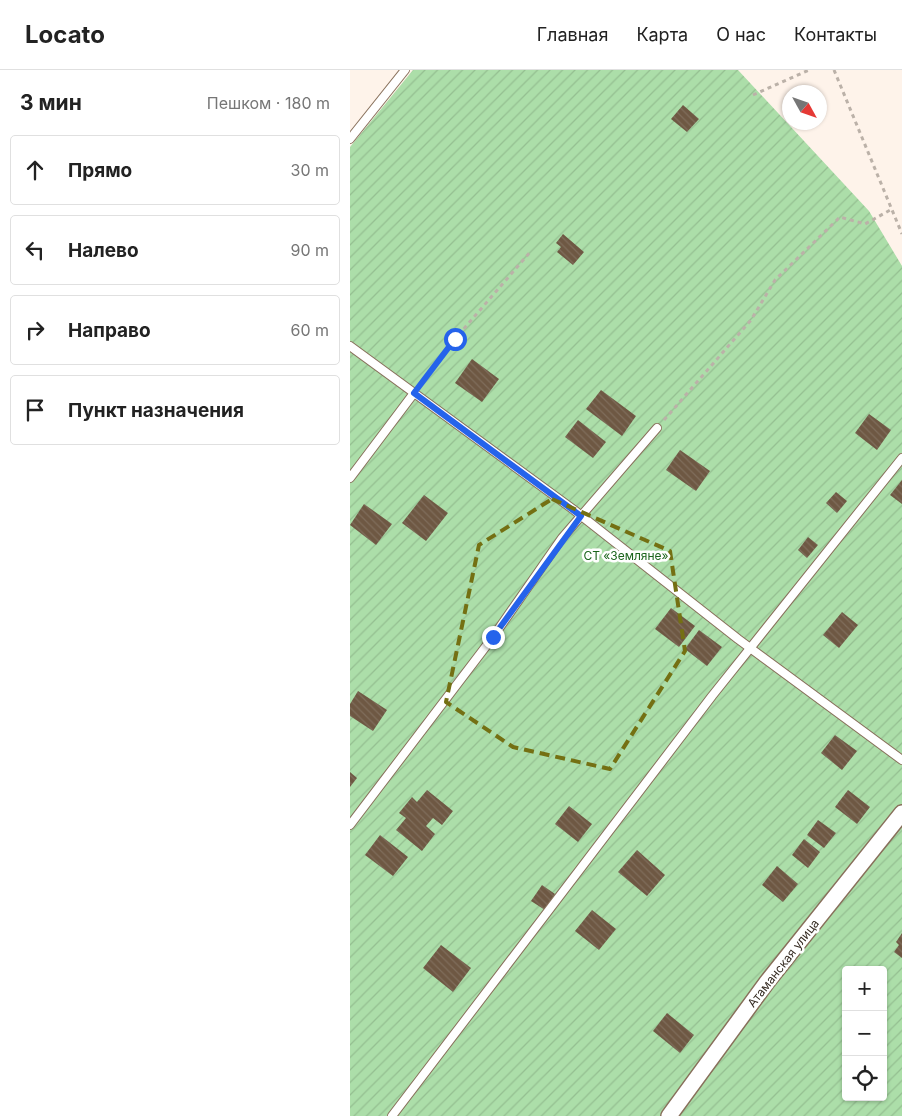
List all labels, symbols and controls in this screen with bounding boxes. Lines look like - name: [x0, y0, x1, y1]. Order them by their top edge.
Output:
- text: Locato: [25, 20, 105, 49]
- text: Главная: [537, 24, 608, 45]
- text: Карта: [636, 24, 688, 45]
- text: О нас: [716, 24, 766, 45]
- text: Контакты: [794, 24, 877, 45]
- north arrow: [782, 85, 827, 130]
- text: 3 мин: [20, 90, 82, 115]
- text: Пешком · 180 m: [207, 93, 330, 113]
- icon: ahead: [21, 156, 49, 184]
- text: Прямо: [68, 159, 132, 182]
- text: 30 m: [291, 160, 329, 180]
- icon: left: [21, 236, 49, 264]
- text: Налево: [68, 239, 139, 262]
- text: 90 m: [290, 240, 329, 260]
- icon: right: [21, 316, 49, 344]
- text: Направо: [68, 319, 151, 342]
- text: 60 m: [290, 320, 329, 340]
- route start: [444, 328, 467, 351]
- icon: arrive: [21, 396, 49, 424]
- text: Пункт назначения: [68, 399, 244, 422]
- park label: СТ «Земляне»: [583, 548, 669, 563]
- route end: [482, 626, 505, 649]
- street label: Атаманская улица: [744, 916, 822, 1010]
- map controls: [842, 966, 887, 1101]
- button: +: [842, 966, 887, 1011]
- button: −: [842, 1011, 887, 1056]
- button: locate: [842, 1056, 887, 1101]

